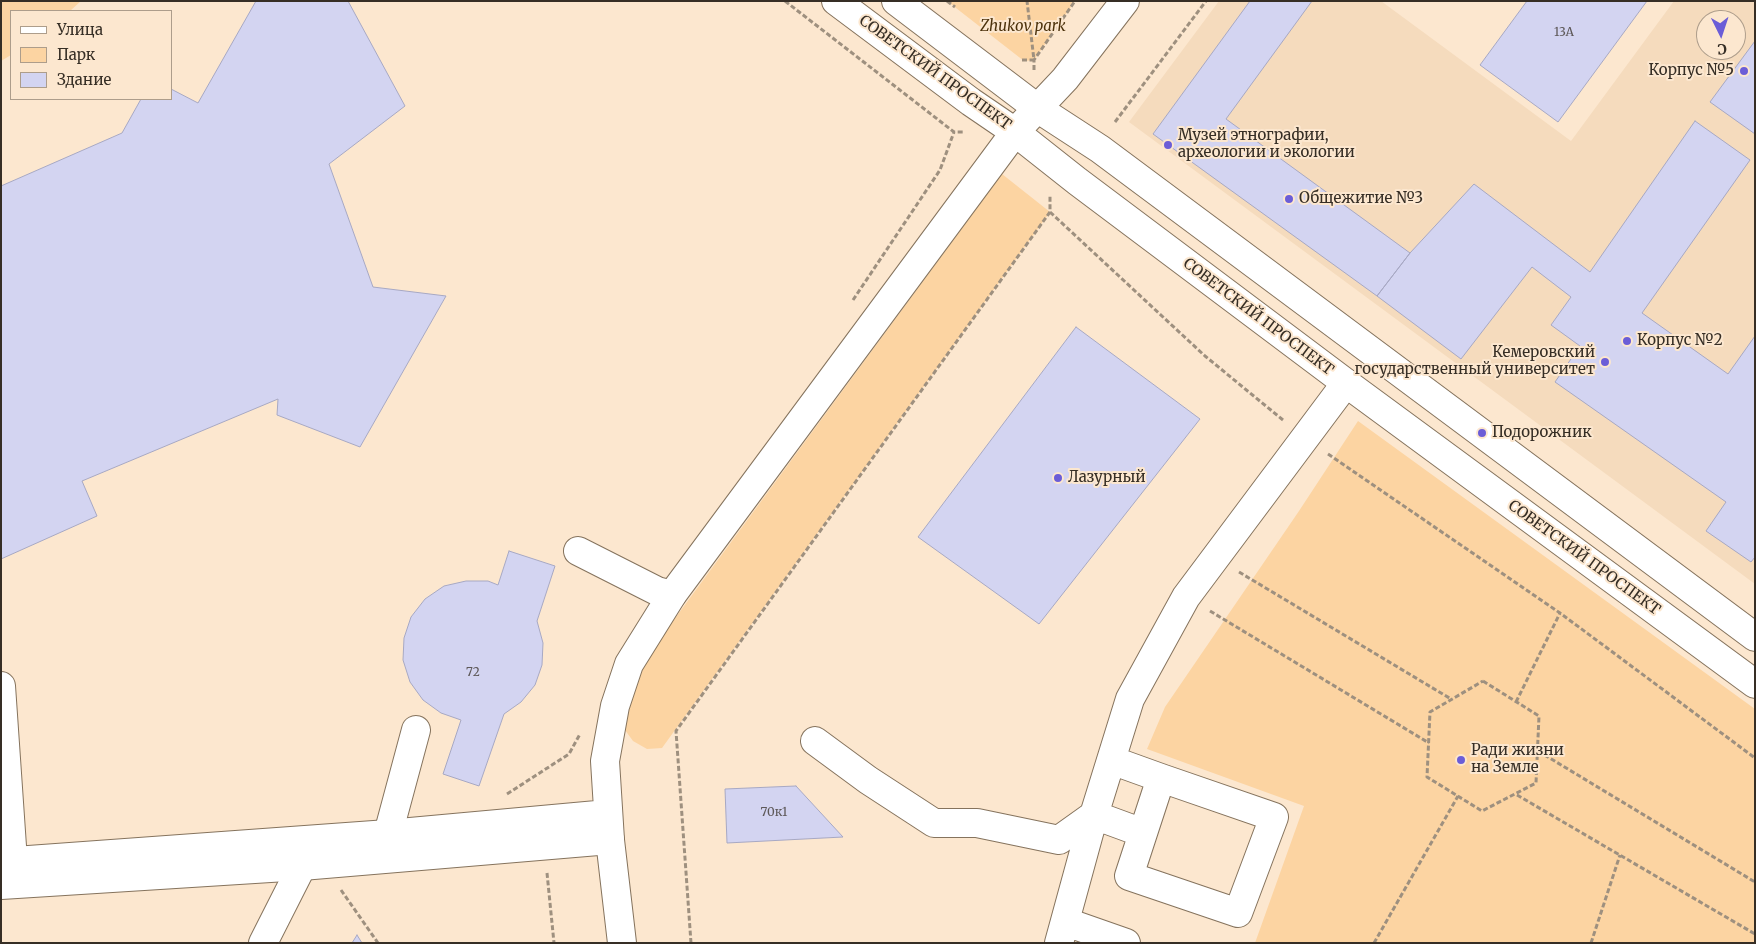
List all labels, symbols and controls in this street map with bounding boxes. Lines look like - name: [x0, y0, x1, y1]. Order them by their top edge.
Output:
- legend: [10, 10, 172, 100]
- north arrow: [1696, 10, 1746, 60]
- street label: СОВЕТСКИЙ ПРОСПЕКТ: [855, 12, 1015, 134]
- park label: Zhukov park: [980, 18, 1066, 36]
- text: Улица: [57, 20, 103, 39]
- house number: 13А: [1554, 26, 1574, 40]
- text: С: [1717, 40, 1727, 58]
- text: Парк: [57, 45, 95, 64]
- place label: Корпус №5: [1649, 62, 1734, 80]
- marker: Корпус №5: [1738, 65, 1750, 77]
- text: Здание: [57, 70, 111, 89]
- place label: Музей этнографии, археологии и экологии: [1178, 127, 1355, 162]
- marker: Музей этнографии, археологии и экологии: [1162, 139, 1174, 151]
- place label: Общежитие №3: [1299, 190, 1423, 208]
- marker: Общежитие №3: [1283, 193, 1295, 205]
- street label: СОВЕТСКИЙ ПРОСПЕКТ: [1179, 255, 1337, 379]
- place label: Корпус №2: [1637, 332, 1723, 350]
- marker: Корпус №2: [1621, 335, 1633, 347]
- place label: Кемеровский государственный университет: [1354, 344, 1595, 379]
- marker: Кемеровский государственный университет: [1599, 356, 1611, 368]
- place label: Подорожник: [1492, 424, 1592, 442]
- marker: Подорожник: [1476, 427, 1488, 439]
- place label: Лазурный: [1068, 469, 1146, 487]
- marker: Лазурный: [1052, 472, 1064, 484]
- street label: СОВЕТСКИЙ ПРОСПЕКТ: [1504, 497, 1664, 619]
- house number: 72: [466, 666, 480, 680]
- place label: Ради жизни на Земле: [1471, 742, 1564, 777]
- marker: Ради жизни на Земле: [1455, 754, 1467, 766]
- house number: 70к1: [760, 806, 788, 820]

